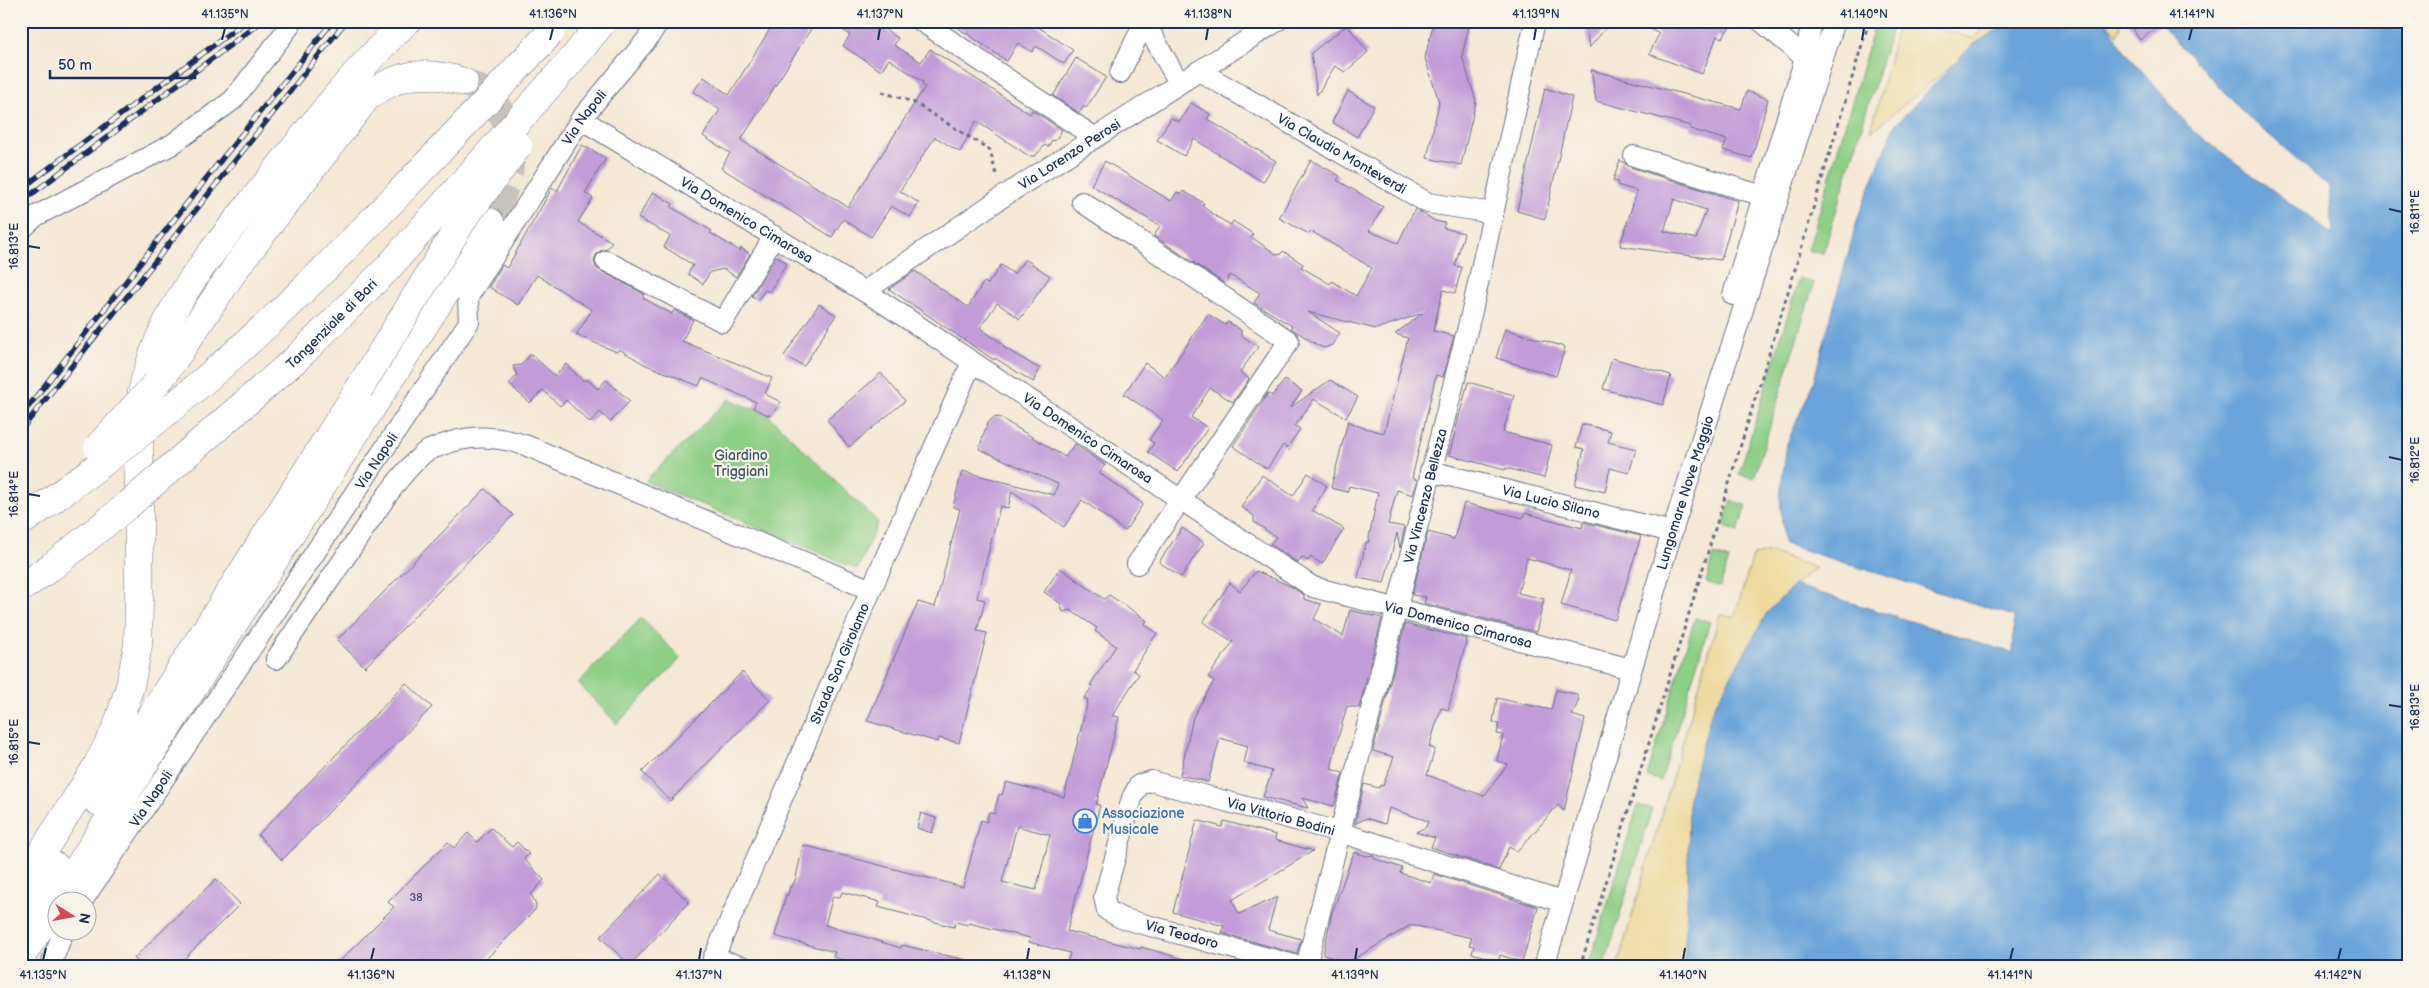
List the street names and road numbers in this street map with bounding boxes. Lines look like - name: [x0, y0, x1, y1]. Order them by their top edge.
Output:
- street label: Via Napoli: [559, 87, 611, 148]
- street label: Via Claudio Monteverdi: [1274, 110, 1409, 198]
- street label: Via Lorenzo Perosi: [1015, 116, 1124, 194]
- street label: Via Domenico Cimarosa: [677, 173, 816, 267]
- street label: Tangenziale di Bari: [283, 276, 381, 373]
- street label: Via Domenico Cimarosa: [1019, 389, 1156, 488]
- street label: Lungomare Nove Maggio: [1653, 413, 1718, 572]
- street label: Via Vincenzo Bellezza: [1400, 427, 1451, 565]
- street label: Via Napoli: [352, 430, 402, 493]
- street label: Via Lucio Silano: [1500, 482, 1602, 523]
- street label: Via Domenico Cimarosa: [1382, 598, 1534, 652]
- street label: Strada San Girolamo: [807, 601, 873, 727]
- street label: Via Napoli: [126, 767, 176, 830]
- street label: Via Vittorio Bodini: [1225, 794, 1337, 840]
- street label: Via Teodoro: [1143, 917, 1220, 952]

